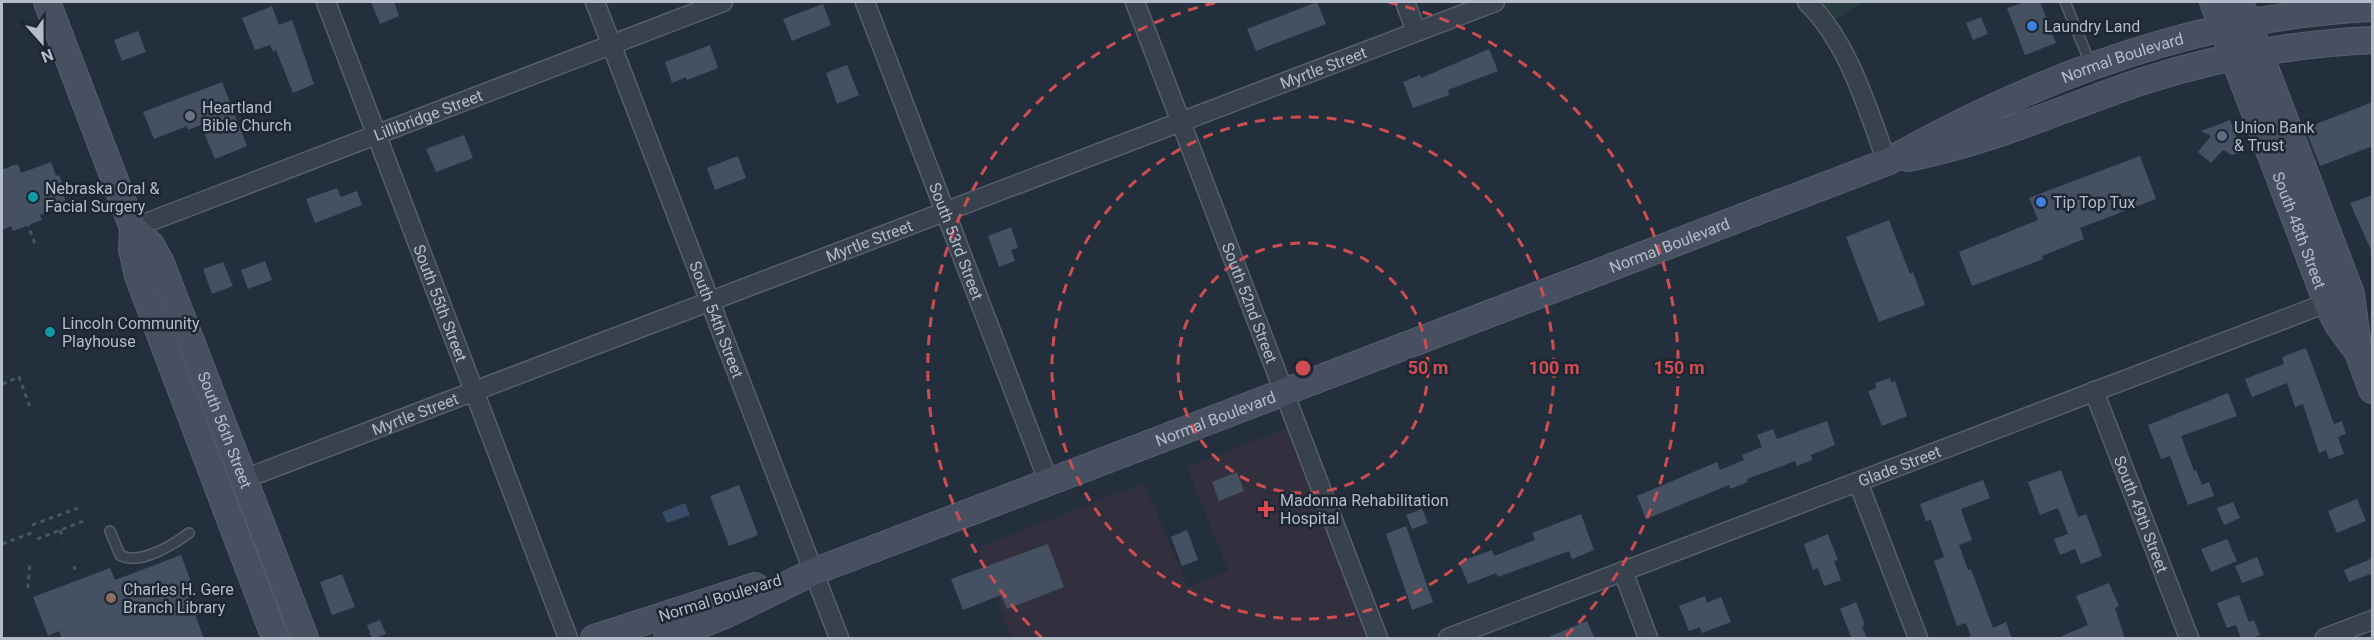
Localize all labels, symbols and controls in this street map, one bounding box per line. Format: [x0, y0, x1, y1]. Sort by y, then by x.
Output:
north arrow [12, 12, 72, 72]
place label: Laundry Land [2044, 17, 2140, 36]
marker: Laundry Land [2025, 19, 2039, 33]
street label: Normal Boulevard [2059, 29, 2185, 87]
street label: Myrtle Street [1277, 42, 1369, 93]
text: N [39, 45, 56, 66]
street label: Lillibridge Street [371, 85, 485, 144]
place label: Heartland Bible Church [202, 98, 292, 135]
marker: Heartland Bible Church [183, 109, 197, 123]
place label: Union Bank & Trust [2234, 118, 2316, 155]
marker: Union Bank & Trust [2215, 129, 2229, 143]
street label: South 48th Street [2269, 169, 2330, 291]
place label: Nebraska Oral & Facial Surgery [45, 179, 159, 216]
street label: South 53rd Street [925, 180, 987, 302]
marker: Nebraska Oral & Facial Surgery [26, 190, 40, 204]
place label: Tip Top Tux [2053, 193, 2135, 212]
marker: Tip Top Tux [2034, 195, 2048, 209]
street label: Normal Boulevard [1606, 213, 1732, 277]
street label: Myrtle Street [823, 216, 915, 266]
street label: South 52nd Street [1218, 240, 1282, 366]
street label: South 55th Street [410, 242, 471, 364]
street label: South 54th Street [686, 258, 748, 381]
place label: Lincoln Community Playhouse [62, 314, 200, 351]
marker: Lincoln Community Playhouse [43, 325, 57, 339]
text: 50 m [1408, 357, 1448, 378]
text: 100 m [1528, 357, 1580, 378]
text: 150 m [1653, 357, 1705, 378]
centre of rings [1293, 358, 1313, 378]
street label: South 56th Street [194, 369, 256, 491]
street label: Normal Boulevard [1152, 387, 1278, 450]
street label: Myrtle Street [369, 389, 461, 439]
street label: Glade Street [1855, 441, 1943, 490]
street label: South 49th Street [2110, 453, 2172, 575]
place label: Madonna Rehabilitation Hospital [1280, 491, 1449, 528]
marker: Madonna Rehabilitation Hospital [1257, 500, 1275, 518]
street label: Normal Boulevard [656, 570, 784, 626]
place label: Charles H. Gere Branch Library [123, 580, 234, 617]
marker: Charles H. Gere Branch Library [104, 591, 118, 605]

